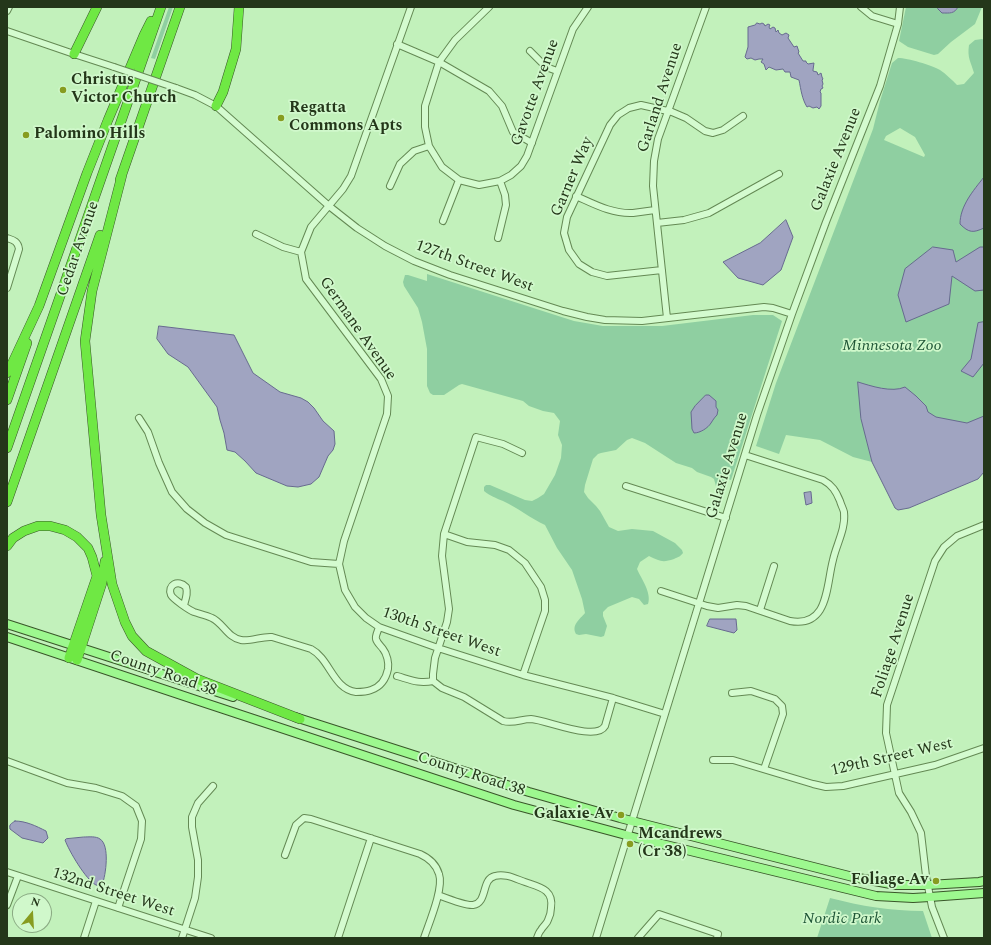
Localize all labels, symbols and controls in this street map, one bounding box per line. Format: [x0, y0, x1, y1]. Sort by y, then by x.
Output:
street label: Gavotte Avenue [508, 37, 564, 149]
street label: Garland Avenue [634, 41, 688, 155]
place label: Christus Victor Church [71, 71, 177, 109]
marker: Christus Victor Church [58, 85, 68, 95]
place label: Regatta Commons Apts [289, 99, 403, 137]
street label: Galaxie Avenue [807, 105, 867, 215]
marker: Regatta Commons Apts [276, 113, 286, 123]
place label: Palomino Hills [34, 125, 145, 145]
marker: Palomino Hills [21, 130, 31, 140]
street label: Garner Way [548, 134, 598, 220]
street label: Cedar Avenue [54, 199, 104, 299]
street label: 127th Street West [412, 237, 536, 297]
street label: Germane Avenue [314, 274, 400, 384]
park label: Minnesota Zoo [842, 337, 942, 357]
street label: Galaxie Avenue [703, 411, 753, 521]
street label: Foliage Avenue [868, 591, 920, 701]
street label: 130th Street West [379, 604, 503, 662]
street label: County Road 38 [107, 647, 219, 701]
street label: 129th Street West [829, 735, 955, 781]
street label: County Road 38 [415, 749, 527, 801]
place label: Galaxie Av [534, 805, 613, 825]
marker: Galaxie Av [616, 810, 626, 820]
place label: Mcandrews (Cr 38) [638, 825, 723, 863]
marker: Mcandrews (Cr 38) [625, 839, 635, 849]
street label: 132nd Street West [49, 864, 177, 922]
place label: Foliage Av [851, 871, 928, 891]
marker: Foliage Av [931, 876, 941, 886]
north arrow [12, 893, 52, 933]
text: N [29, 893, 42, 912]
park label: Nordic Park [803, 910, 881, 930]

